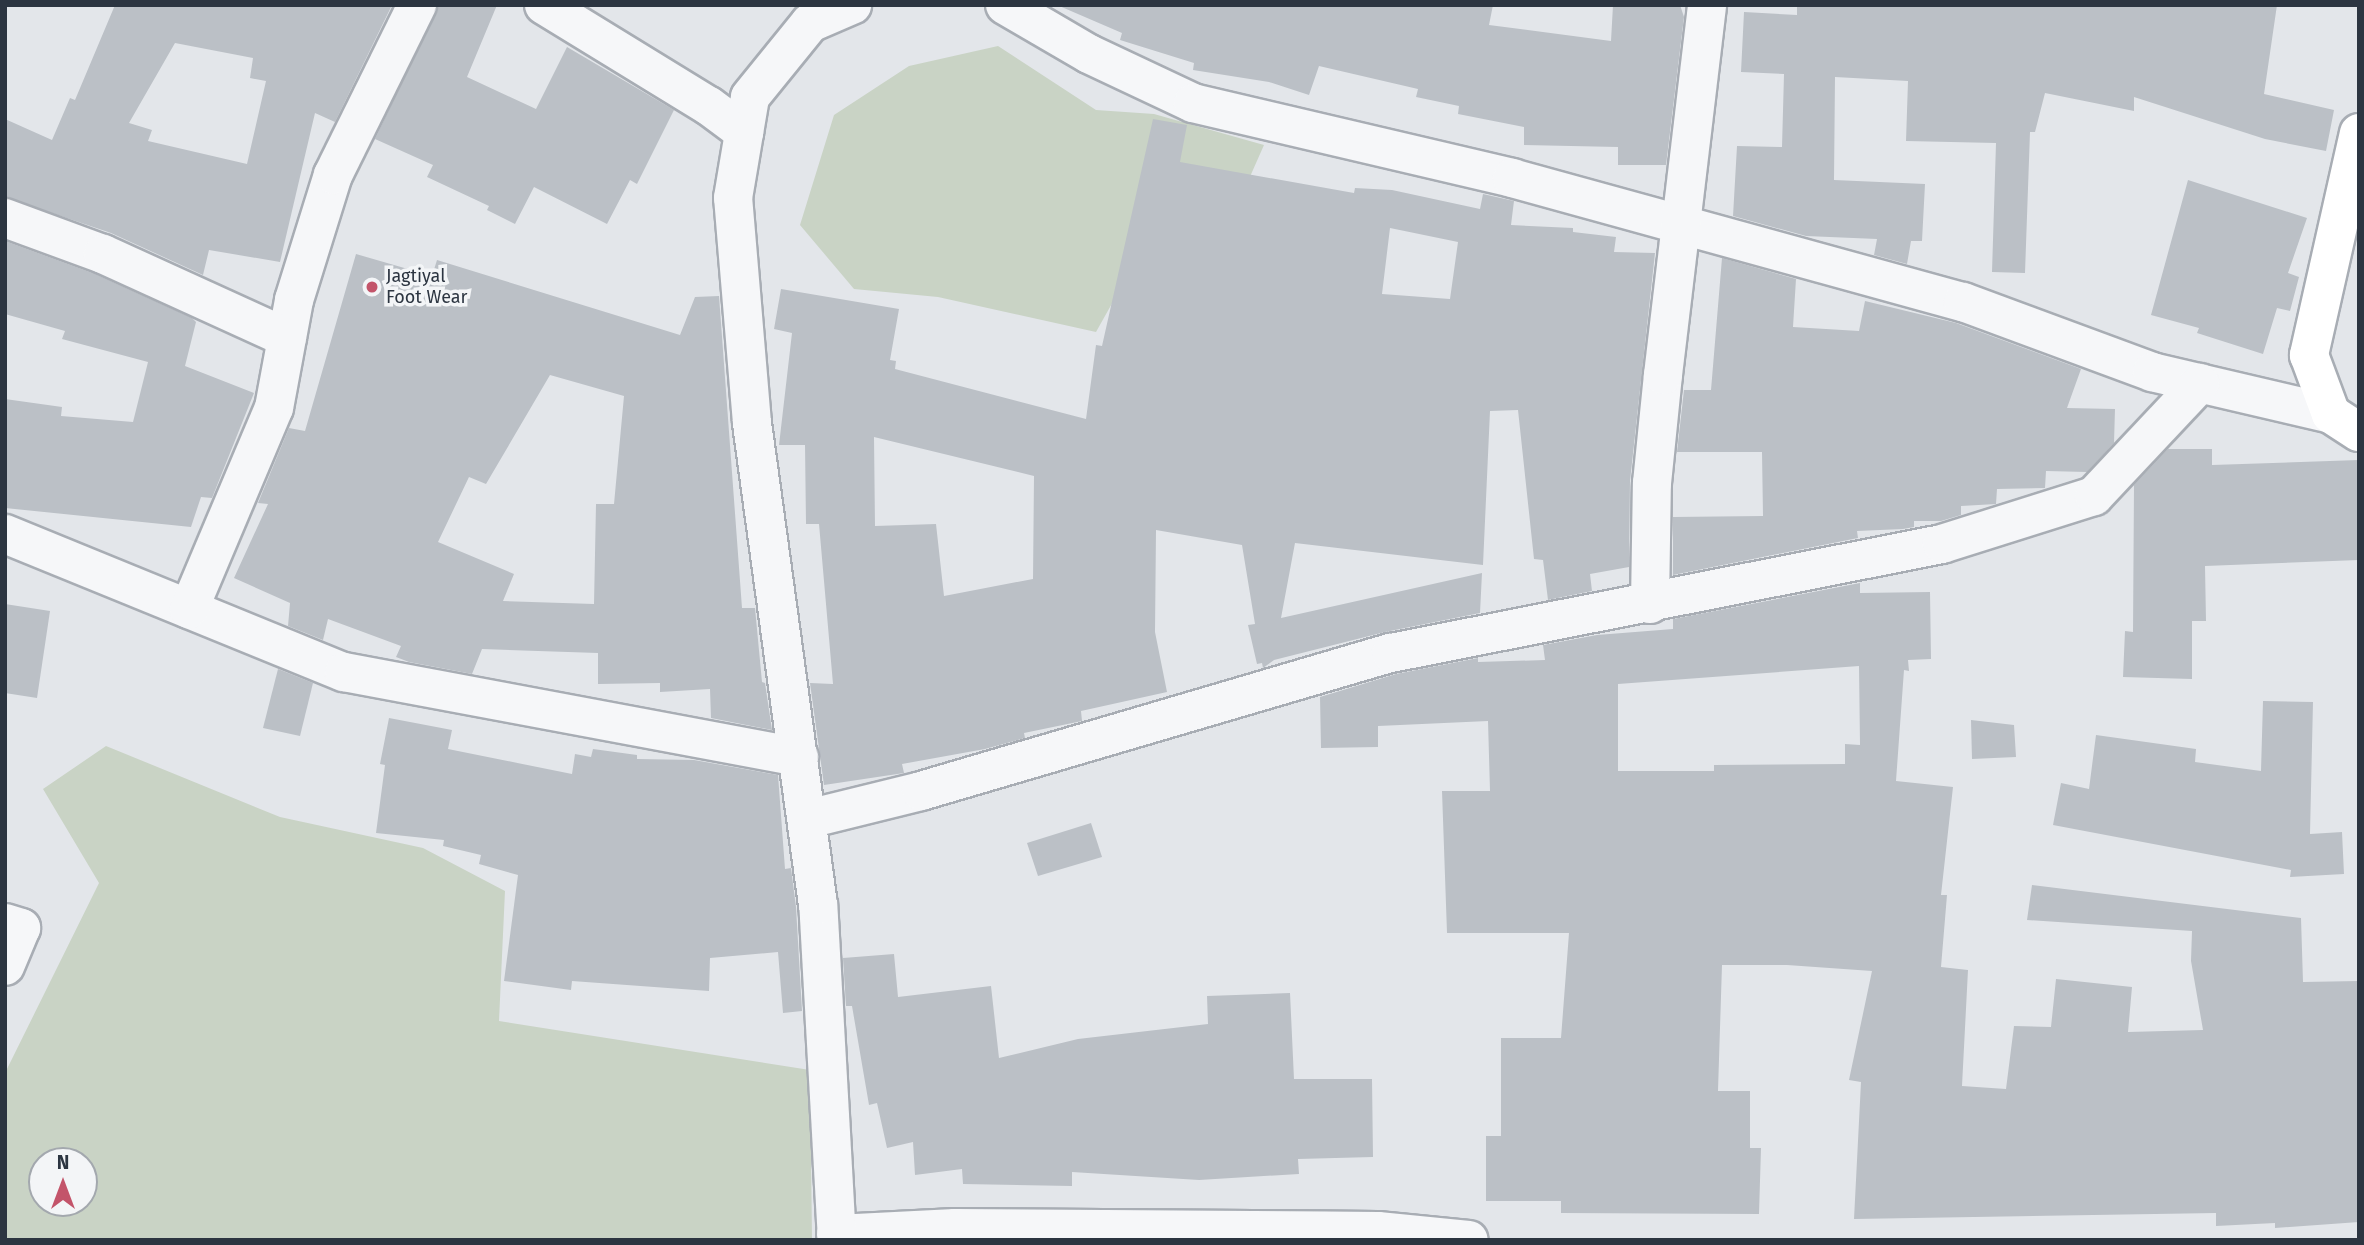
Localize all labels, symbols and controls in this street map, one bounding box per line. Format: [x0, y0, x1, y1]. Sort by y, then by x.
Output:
place label: Jagtiyal Foot Wear [386, 266, 468, 308]
marker: Jagtiyal Foot Wear [364, 279, 380, 295]
north arrow [28, 1147, 98, 1217]
text: N [57, 1151, 69, 1174]

